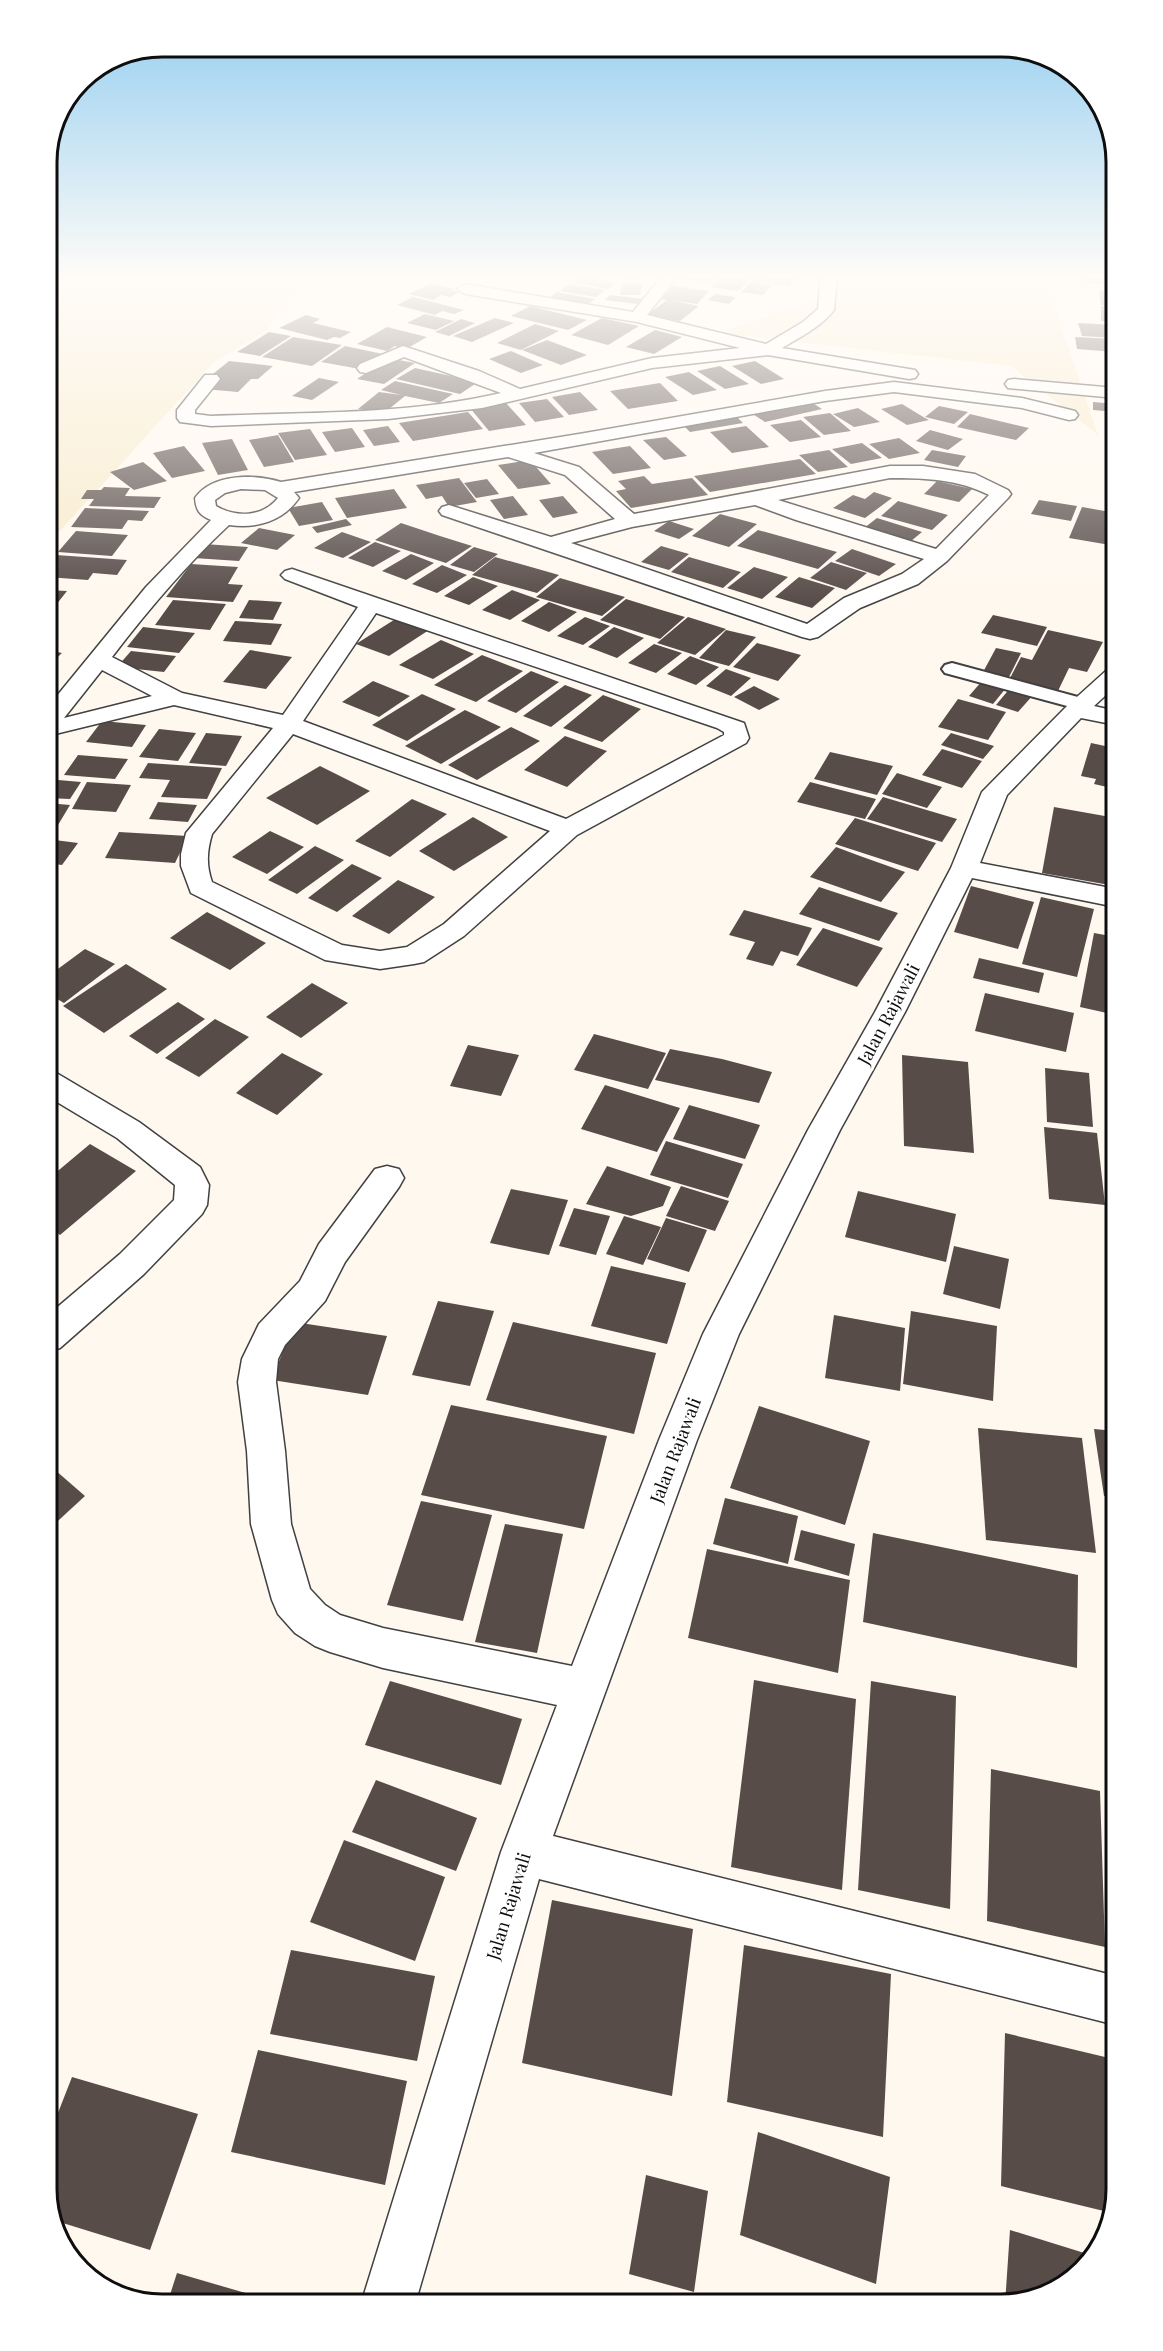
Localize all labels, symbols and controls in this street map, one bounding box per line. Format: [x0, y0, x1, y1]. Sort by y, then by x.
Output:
street label: Jalan Rajawali [851, 959, 925, 1070]
street label: Jalan Rajawali [644, 1394, 706, 1507]
street label: Jalan Rajawali [480, 1849, 536, 1964]

